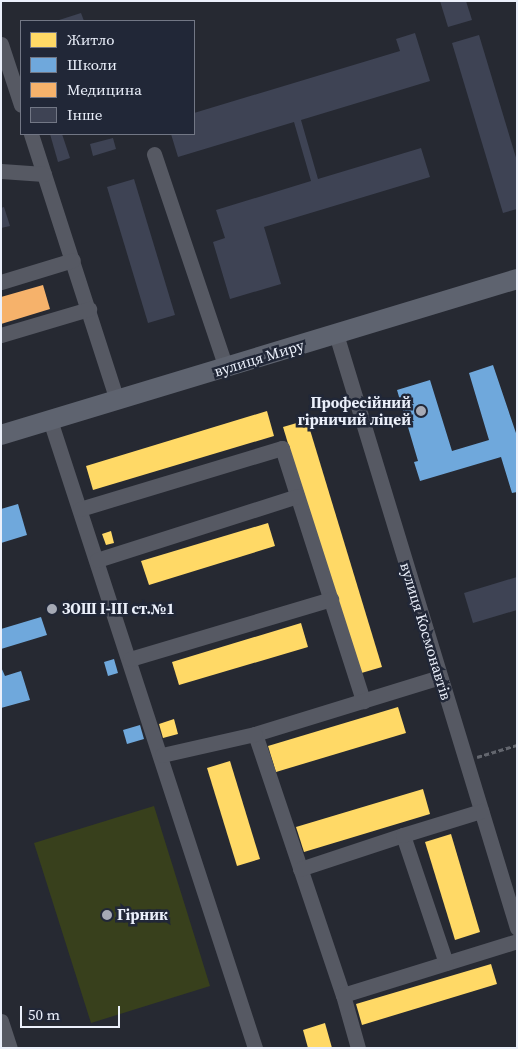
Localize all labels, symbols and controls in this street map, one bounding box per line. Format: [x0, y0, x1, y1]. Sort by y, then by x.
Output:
legend [20, 20, 195, 135]
text: Житло [67, 29, 115, 50]
text: Школи [67, 54, 117, 75]
text: Медицина [67, 79, 142, 100]
text: Інше [67, 104, 102, 125]
street label: вулиця Миру [212, 336, 306, 380]
place label: Професійний гірничий ліцей [298, 393, 411, 428]
marker: Професійний гірничий ліцей [415, 405, 427, 417]
street label: вулиця Космонавтів [397, 560, 455, 702]
place label: ЗОШ I-III ст.№1 [62, 600, 175, 618]
marker: ЗОШ I-III ст.№1 [46, 603, 58, 615]
place label: Гірник [117, 906, 168, 924]
marker: Гірник [101, 909, 113, 921]
scale bar [22, 996, 122, 1028]
text: 50 m [28, 1004, 60, 1025]

